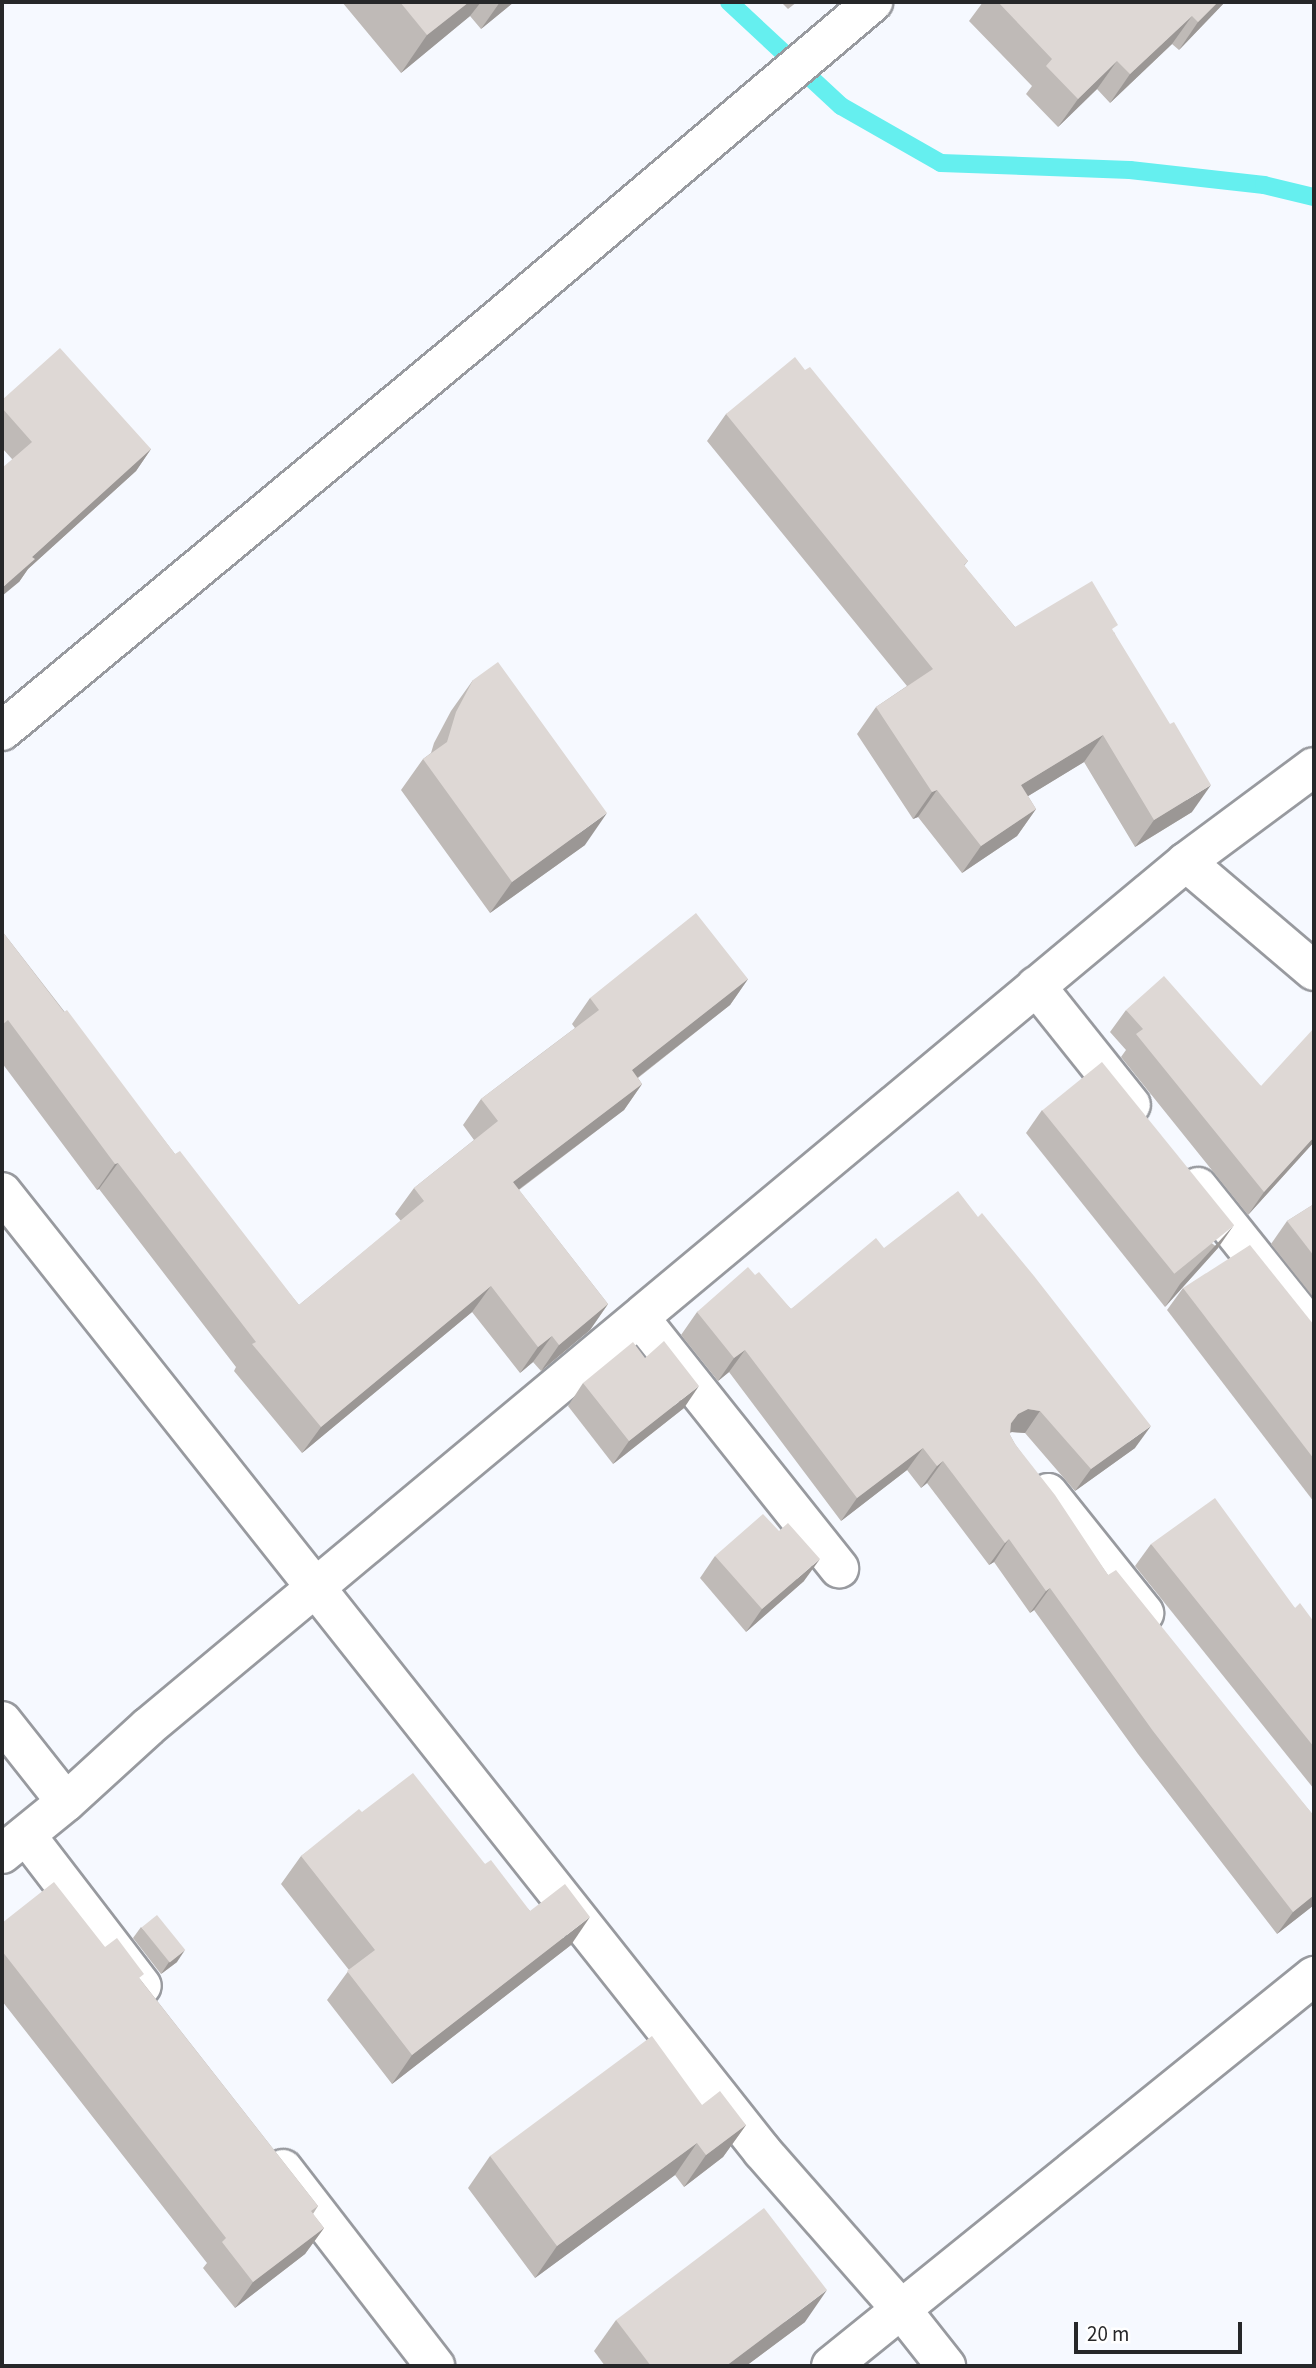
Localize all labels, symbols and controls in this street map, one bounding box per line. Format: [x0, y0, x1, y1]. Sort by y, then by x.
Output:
scale bar [1078, 2308, 1246, 2352]
text: 20 m [1087, 2319, 1129, 2349]

